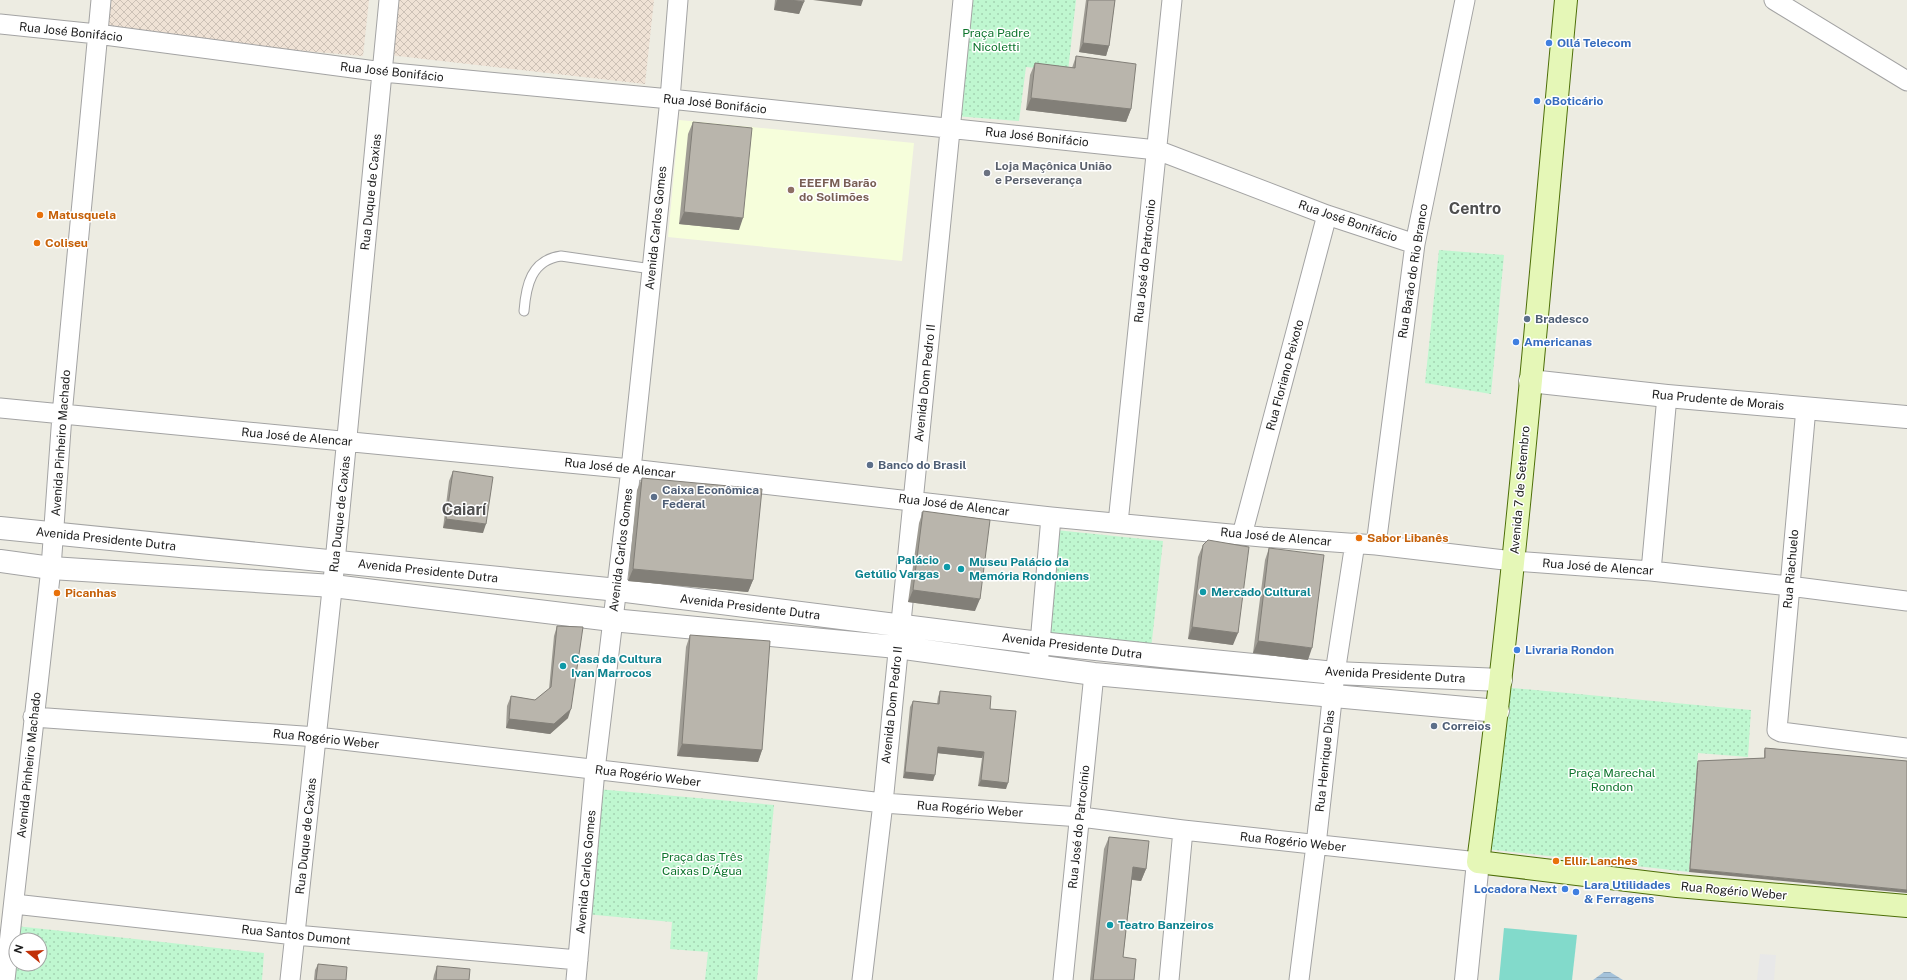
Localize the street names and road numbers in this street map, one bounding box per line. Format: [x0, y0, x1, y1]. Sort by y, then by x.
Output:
street label: Rua José Bonifácio [19, 20, 124, 44]
street label: Rua José Bonifácio [340, 60, 445, 84]
street label: Rua José Bonifácio [663, 92, 768, 116]
street label: Rua José Bonifácio [985, 125, 1090, 149]
street label: Rua Duque de Caxias [358, 133, 384, 251]
street label: Avenida Carlos Gomes [643, 165, 669, 291]
street label: Rua José Bonifácio [1297, 197, 1400, 245]
street label: Rua José do Patrocínio [1132, 198, 1158, 324]
street label: Rua Barão do Rio Branco [1395, 202, 1431, 340]
street label: Rua Floriano Peixoto [1263, 318, 1307, 432]
street label: Avenida Dom Pedro II [912, 324, 938, 442]
street label: Avenida Pinheiro Machado [49, 369, 73, 517]
street label: Rua Prudente de Morais [1651, 387, 1785, 413]
street label: Rua José de Alencar [241, 425, 354, 449]
street label: Avenida 7 de Setembro [1507, 425, 1533, 555]
street label: Rua Duque de Caxias [327, 455, 353, 573]
street label: Rua José de Alencar [564, 455, 677, 481]
street label: Avenida Carlos Gomes [606, 487, 636, 613]
street label: Rua José de Alencar [898, 491, 1011, 519]
street label: Avenida Presidente Dutra [35, 525, 177, 553]
street label: Rua José de Alencar [1220, 525, 1333, 549]
street label: Rua Riachuelo [1781, 529, 1801, 609]
street label: Rua José de Alencar [1542, 556, 1654, 578]
street label: Avenida Presidente Dutra [357, 557, 499, 585]
street label: Avenida Presidente Dutra [679, 591, 821, 623]
street label: Avenida Presidente Dutra [1001, 630, 1143, 662]
street label: Avenida Dom Pedro II [879, 646, 905, 764]
street label: Avenida Presidente Dutra [1324, 664, 1466, 686]
street label: Avenida Pinheiro Machado [14, 691, 44, 839]
street label: Rua Henrique Dias [1313, 709, 1337, 813]
street label: Rua Rogério Weber [272, 726, 380, 752]
street label: Rua Rogério Weber [594, 763, 702, 789]
street label: Rua José do Patrocínio [1066, 764, 1092, 890]
street label: Rua Duque de Caxias [293, 777, 319, 895]
street label: Rua Rogério Weber [916, 798, 1024, 820]
street label: Avenida Carlos Gomes [574, 809, 598, 935]
street label: Rua Rogério Weber [1239, 829, 1347, 855]
street label: Rua Rogério Weber [1680, 879, 1788, 903]
street label: Rua Santos Dumont [241, 922, 352, 948]

